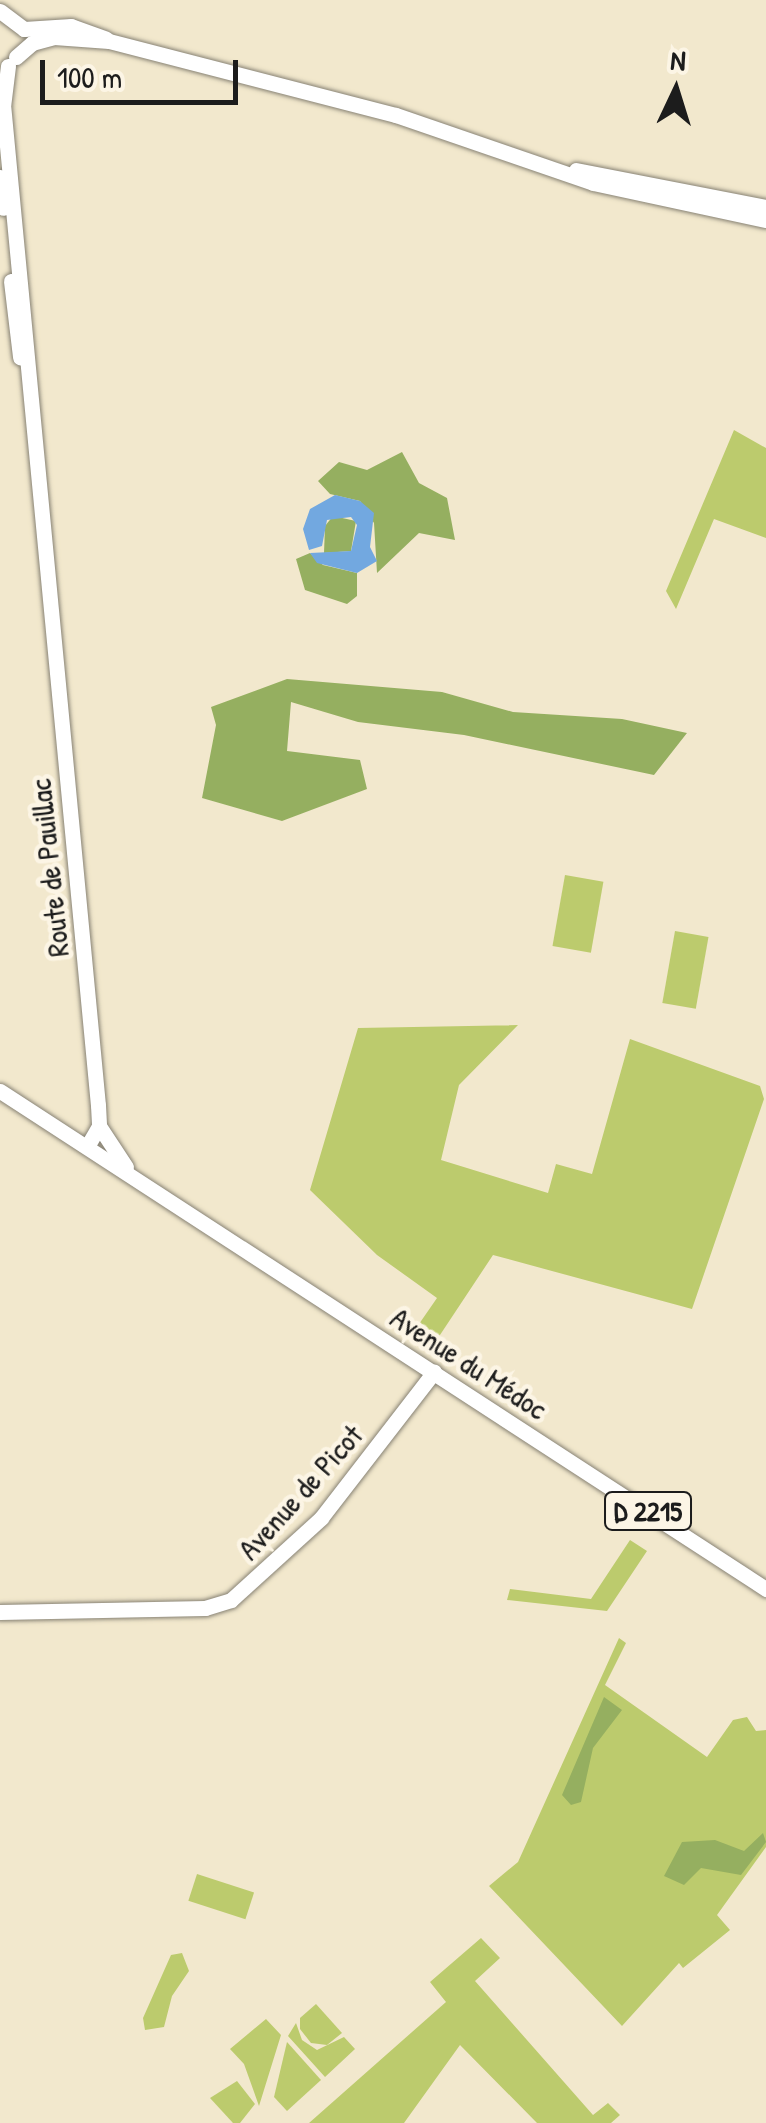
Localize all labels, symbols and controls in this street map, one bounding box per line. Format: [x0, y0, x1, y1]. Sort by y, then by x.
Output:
scale bar [45, 40, 242, 102]
north arrow [626, 40, 726, 140]
text: N [669, 41, 687, 80]
text: 100 m [57, 57, 122, 97]
street label: Route de Pauillac [22, 777, 76, 959]
street label: Avenue du Médoc [384, 1299, 554, 1427]
street label: Avenue de Picot [230, 1417, 370, 1567]
road number: D 2215 [603, 1488, 693, 1534]

